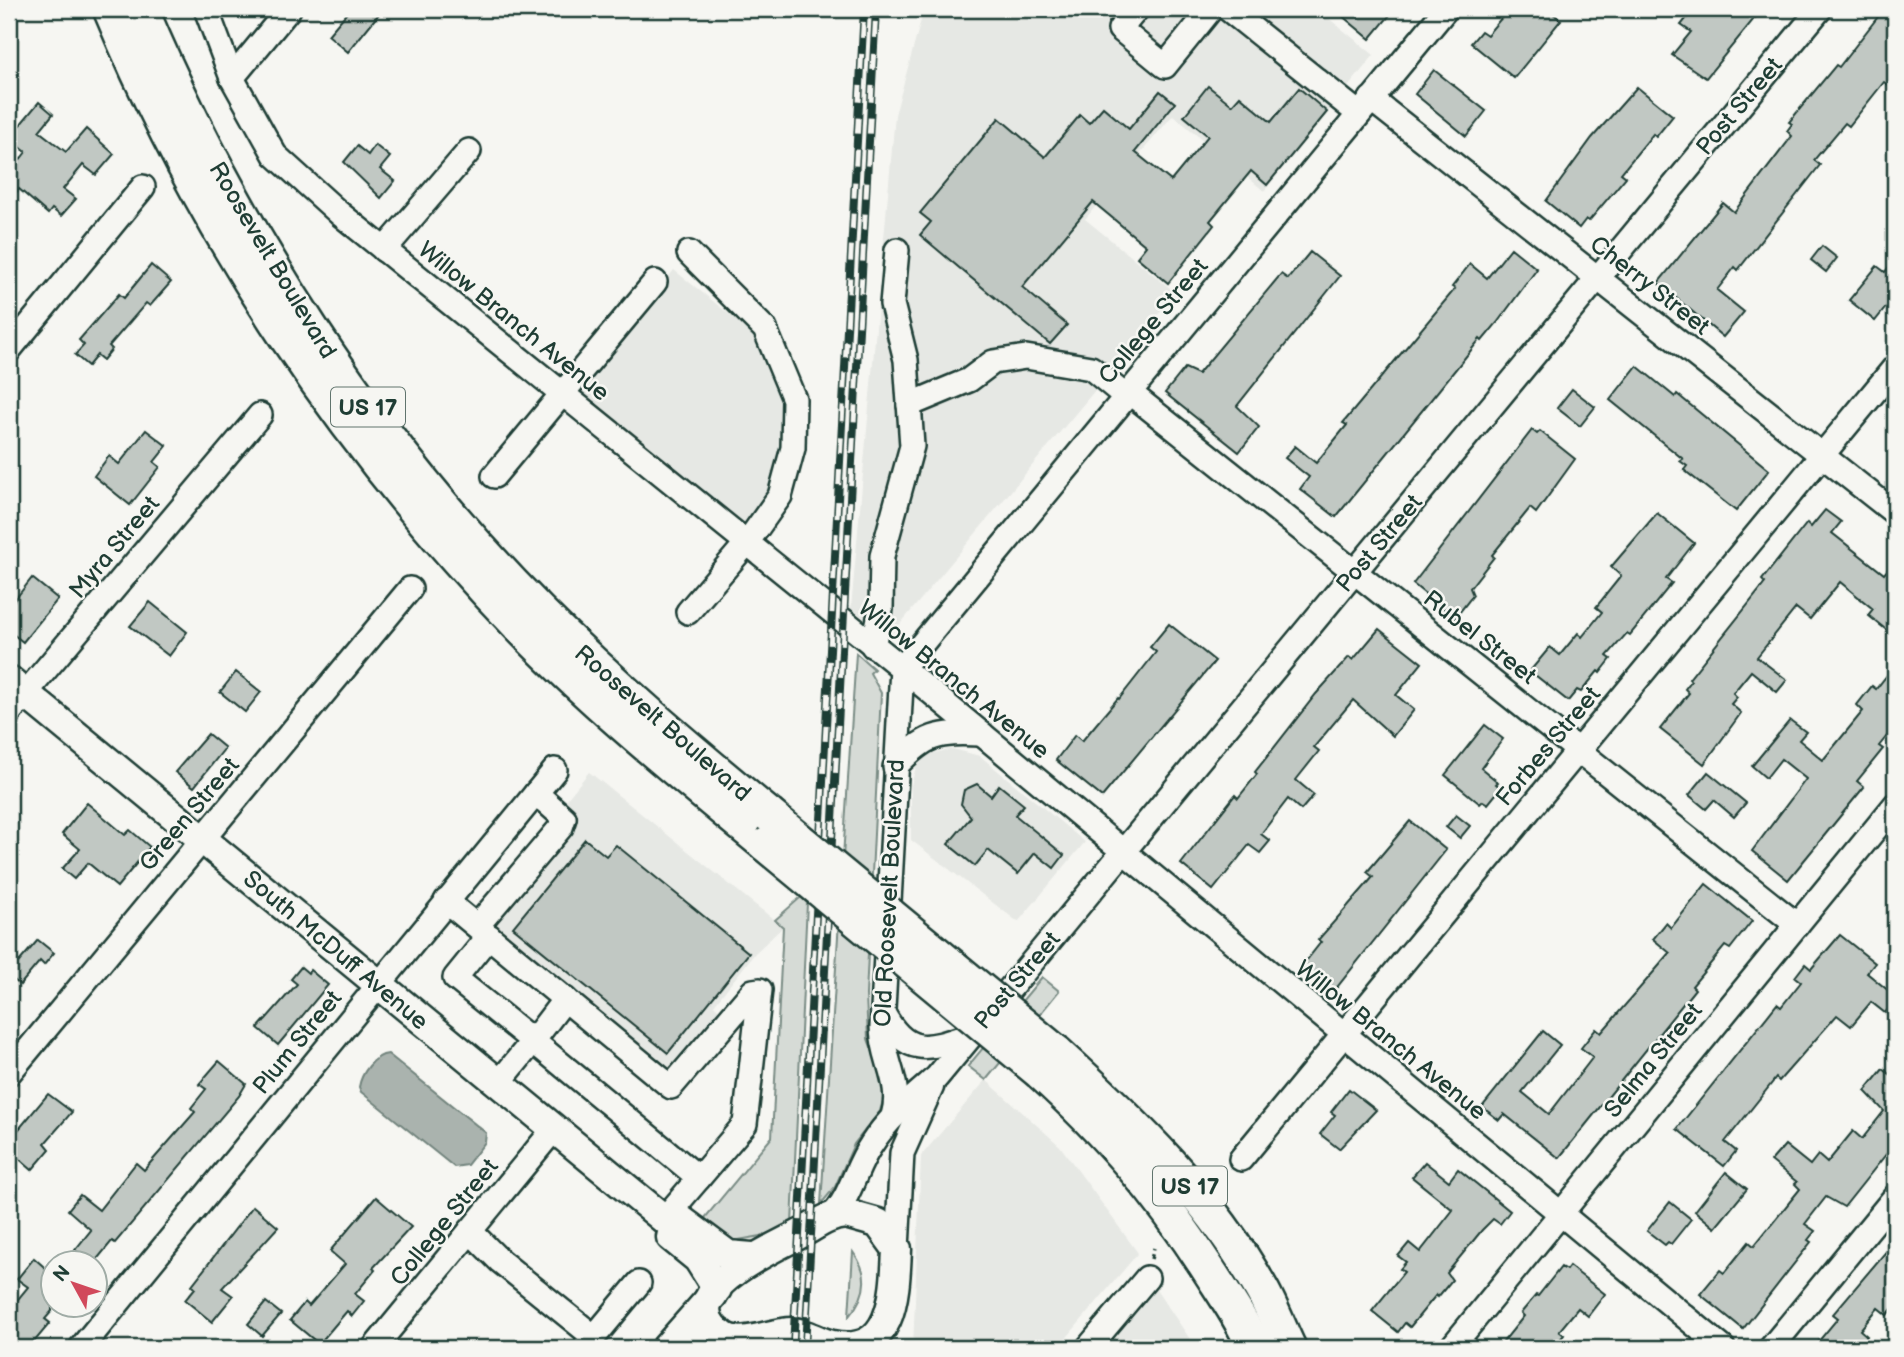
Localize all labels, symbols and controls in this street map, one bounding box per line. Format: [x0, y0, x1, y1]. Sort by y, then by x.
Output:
street label: Post Street [1690, 51, 1789, 161]
street label: Roosevelt Boulevard [202, 157, 343, 364]
street label: Cherry Street [1584, 230, 1716, 342]
street label: Willow Branch Avenue [412, 235, 615, 407]
street label: College Street [1092, 252, 1215, 390]
road number: US 17 [331, 388, 405, 426]
street label: Post Street [1330, 488, 1429, 598]
street label: Myra Street [63, 490, 166, 605]
street label: Rubel Street [1417, 584, 1542, 691]
street label: Willow Branch Avenue [852, 593, 1055, 765]
street label: Roosevelt Boulevard [569, 639, 757, 808]
street label: Forbes Street [1490, 680, 1607, 812]
street label: Green Street [133, 751, 246, 877]
street label: Old Roosevelt Boulevard [868, 758, 911, 1028]
street label: South McDuff Avenue [237, 864, 434, 1036]
street label: Post Street [968, 925, 1067, 1035]
street label: Willow Branch Avenue [1289, 954, 1492, 1126]
street label: Plum Street [247, 984, 349, 1100]
street label: Selma Street [1598, 997, 1709, 1124]
street label: College Street [384, 1152, 505, 1292]
road number: US 17 [1153, 1166, 1227, 1205]
north arrow [38, 1248, 108, 1318]
text: N [49, 1261, 76, 1287]

